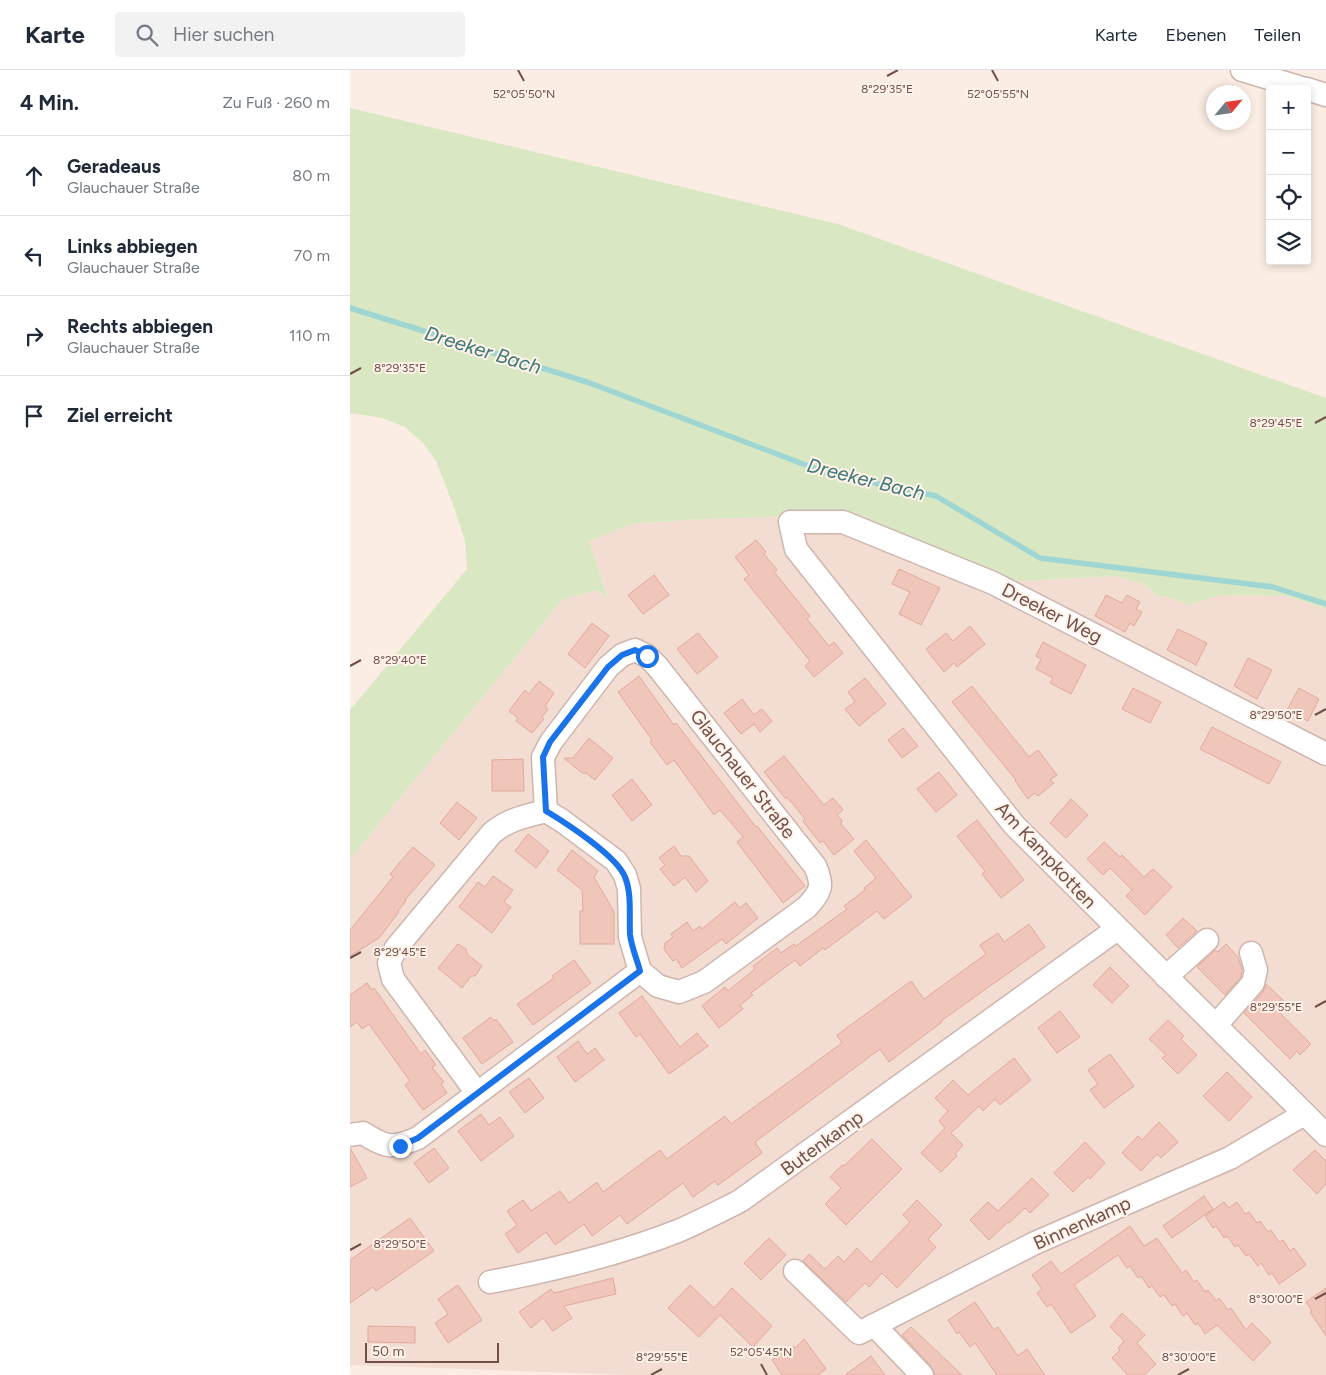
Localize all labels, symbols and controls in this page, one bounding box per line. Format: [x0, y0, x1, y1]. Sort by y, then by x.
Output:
search box [115, 12, 465, 57]
text: Karte [25, 20, 85, 49]
icon: search [133, 21, 161, 49]
text: Hier suchen [173, 23, 274, 46]
text: Karte [1095, 24, 1137, 46]
text: Ebenen [1165, 24, 1226, 46]
text: Teilen [1254, 24, 1301, 46]
text: 8°29'35"E [861, 82, 913, 96]
north arrow [1206, 85, 1251, 130]
map controls [1266, 85, 1311, 265]
button: + [1266, 85, 1311, 130]
text: 52°05'50"N [493, 87, 555, 101]
text: 52°05'55"N [967, 87, 1029, 101]
text: 4 Min. [20, 90, 79, 115]
text: Zu Fuß · 260 m [223, 93, 330, 112]
button: − [1266, 130, 1311, 175]
text: Geradeaus [67, 155, 161, 178]
icon: ahead [20, 162, 48, 190]
text: 80 m [292, 166, 330, 185]
button: locate [1266, 175, 1311, 220]
text: Glauchauer Straße [67, 178, 200, 197]
button: layers [1266, 220, 1311, 265]
text: Links abbiegen [67, 235, 198, 258]
icon: left [20, 242, 48, 270]
text: 70 m [294, 246, 330, 265]
text: Glauchauer Straße [67, 258, 200, 277]
text: Rechts abbiegen [67, 315, 213, 338]
water label: Dreeker Bach [422, 321, 544, 379]
icon: right [20, 322, 48, 350]
text: 110 m [289, 326, 330, 345]
text: Glauchauer Straße [67, 338, 200, 357]
text: 8°29'35"E [374, 361, 426, 375]
icon: arrive [20, 402, 48, 430]
text: Ziel erreicht [67, 404, 173, 427]
text: 8°29'45"E [1250, 416, 1303, 430]
water label: Dreeker Bach [805, 453, 927, 505]
street label: Dreeker Weg [998, 578, 1106, 648]
route start [636, 645, 659, 668]
text: 8°29'40"E [373, 653, 427, 667]
street label: Glauchauer Straße [685, 705, 801, 843]
text: 8°29'50"E [1249, 708, 1303, 722]
street label: Am Kampkotten [991, 797, 1101, 913]
text: 8°29'45"E [374, 945, 427, 959]
text: 8°29'55"E [1250, 1000, 1302, 1014]
street label: Butenkamp [776, 1105, 868, 1181]
route end [389, 1135, 412, 1158]
street label: Binnenkamp [1030, 1191, 1134, 1255]
text: 8°29'50"E [373, 1237, 427, 1251]
text: 8°30'00"E [1249, 1292, 1303, 1306]
scale bar [365, 1340, 499, 1363]
text: 50 m [372, 1343, 404, 1360]
text: 52°05'45"N [730, 1345, 792, 1359]
text: 8°29'55"E [636, 1350, 688, 1364]
text: 8°30'00"E [1162, 1350, 1216, 1364]

